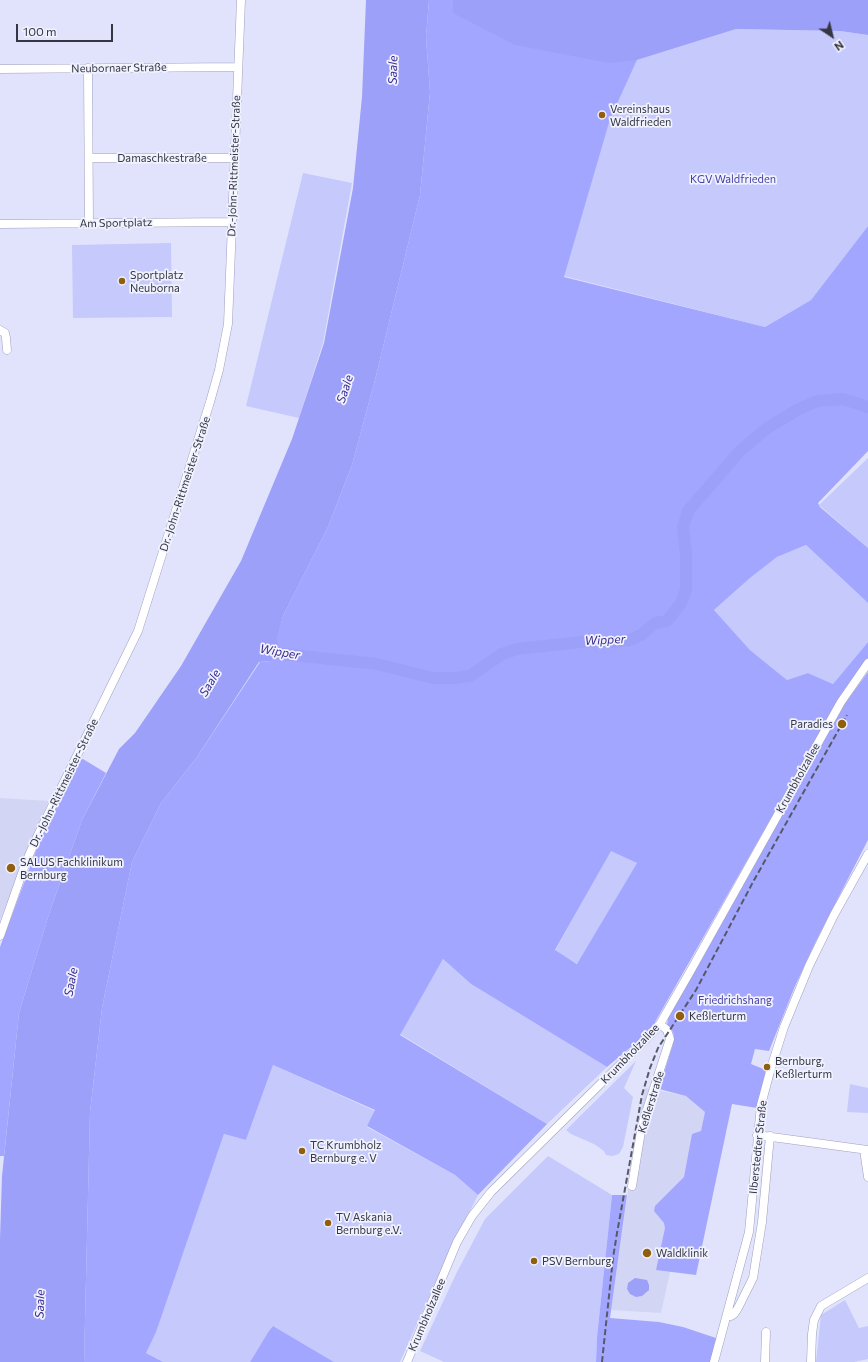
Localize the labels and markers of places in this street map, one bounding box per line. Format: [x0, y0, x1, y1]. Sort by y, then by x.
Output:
place label: Vereinshaus Waldfrieden [610, 102, 671, 128]
marker: Vereinshaus Waldfrieden [597, 110, 607, 120]
place label: Sportplatz Neuborna [130, 268, 183, 294]
marker: Sportplatz Neuborna [117, 276, 127, 286]
place label: Paradies [790, 717, 833, 731]
marker: Paradies [836, 718, 848, 730]
place label: SALUS Fachklinikum Bernburg [20, 855, 123, 881]
marker: SALUS Fachklinikum Bernburg [5, 862, 17, 874]
place label: Keßlerturm [689, 1009, 746, 1023]
marker: Keßlerturm [674, 1010, 686, 1022]
place label: Bernburg, Keßlerturm [775, 1054, 832, 1080]
marker: Bernburg, Keßlerturm [762, 1062, 772, 1072]
place label: TC Krumbholz Bernburg e. V [310, 1138, 382, 1164]
marker: TC Krumbholz Bernburg e. V [297, 1146, 307, 1156]
place label: TV Askania Bernburg e.V. [336, 1210, 402, 1236]
marker: TV Askania Bernburg e.V. [323, 1218, 333, 1228]
place label: Waldklinik [656, 1246, 708, 1260]
marker: Waldklinik [641, 1247, 653, 1259]
place label: PSV Bernburg [542, 1254, 611, 1268]
marker: PSV Bernburg [529, 1256, 539, 1266]

